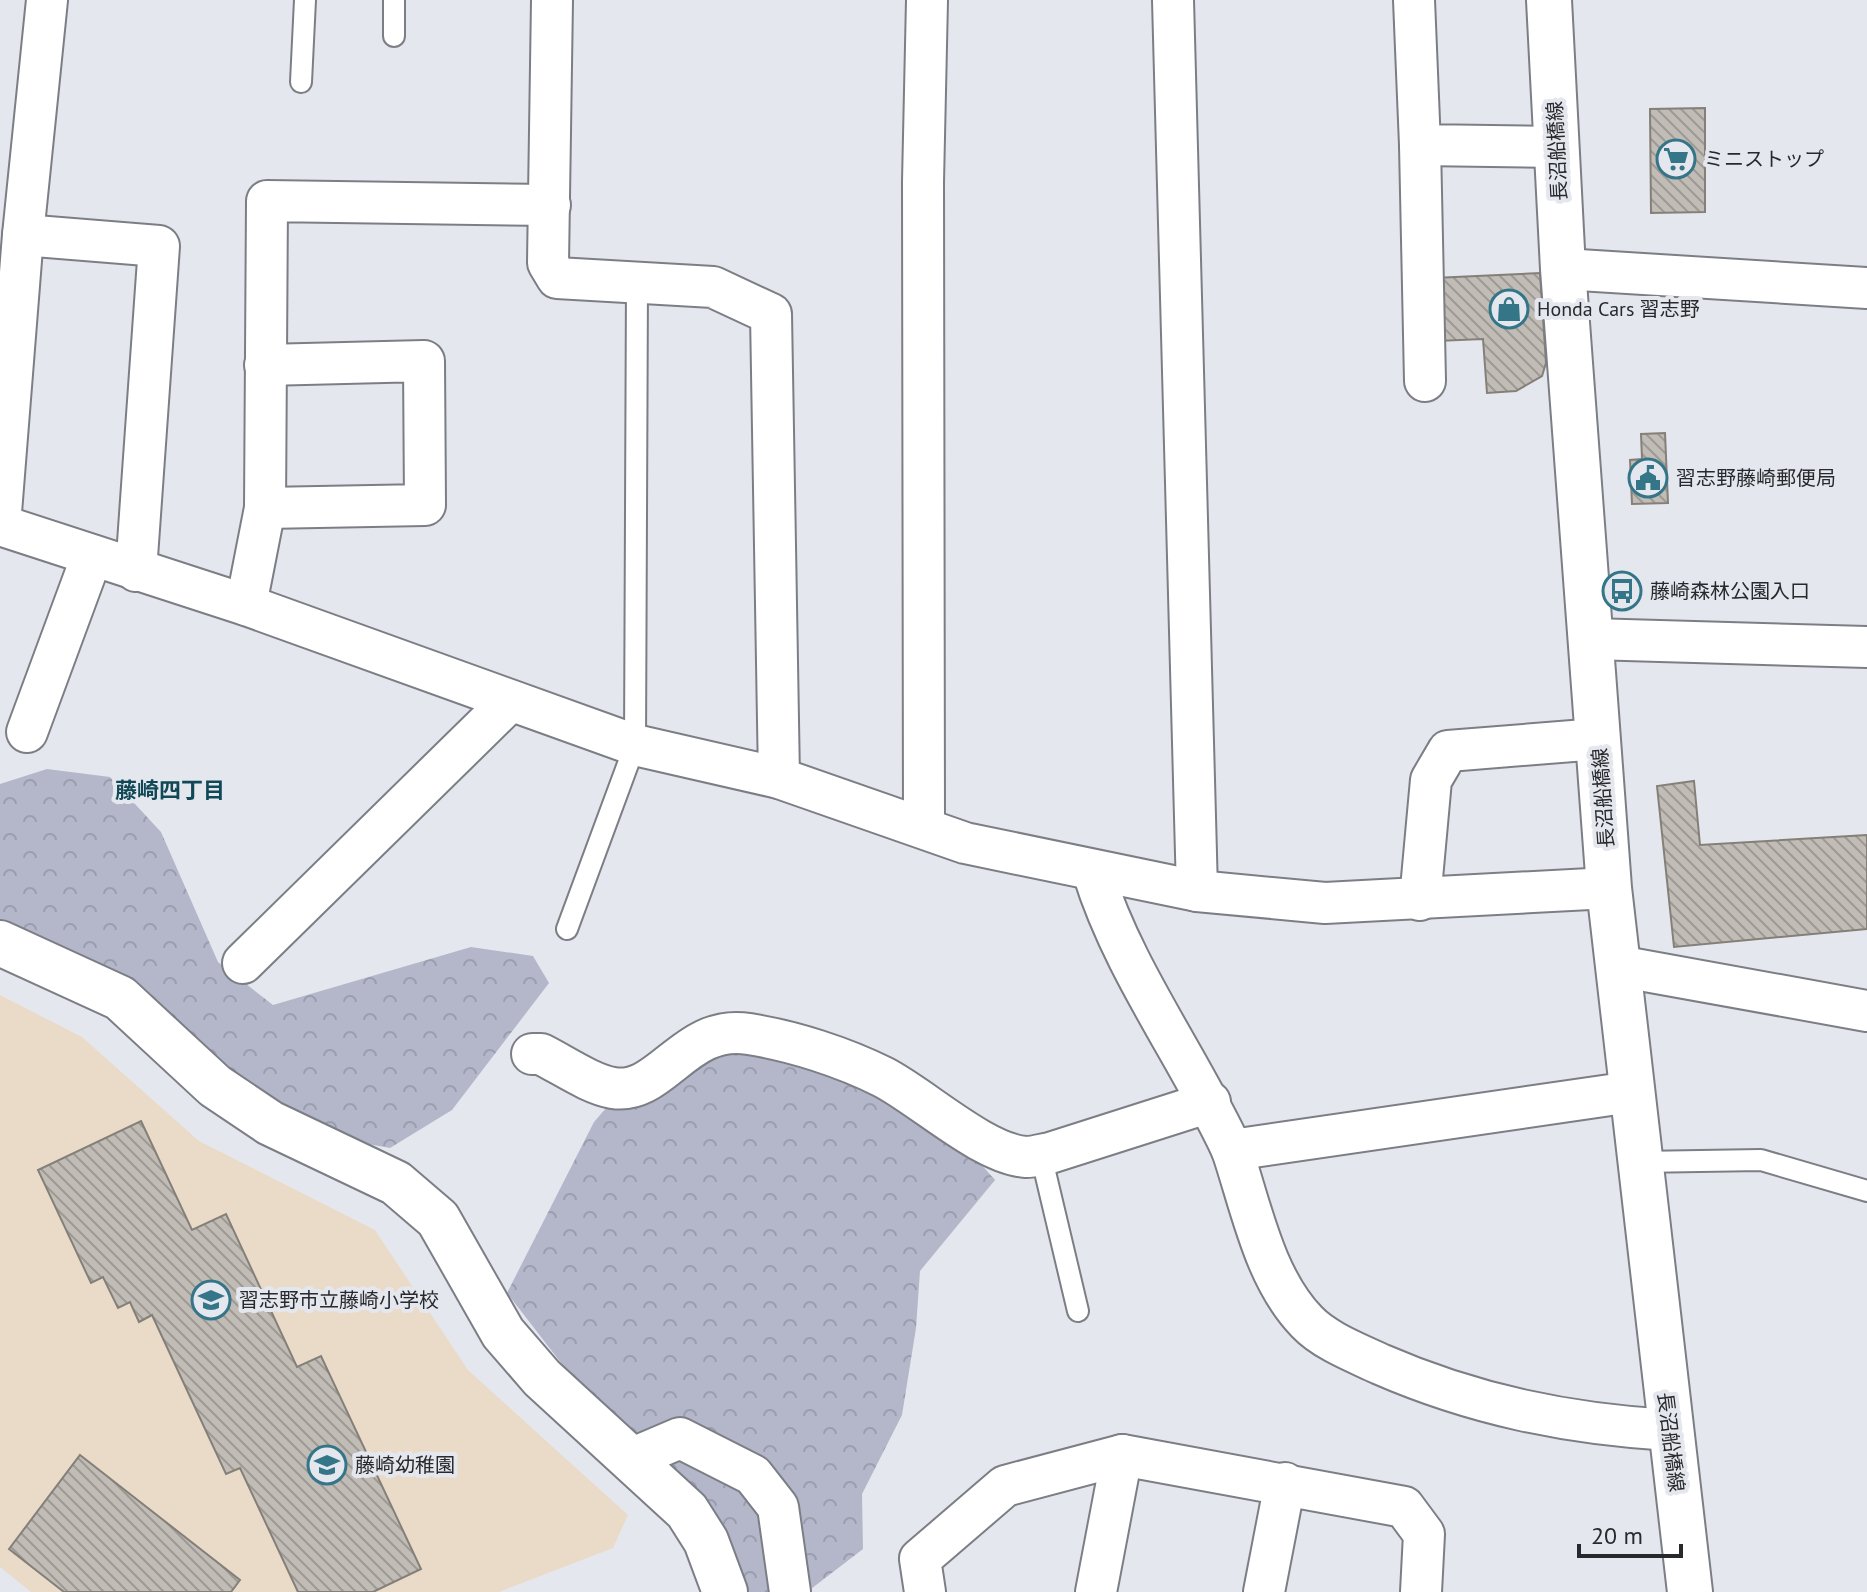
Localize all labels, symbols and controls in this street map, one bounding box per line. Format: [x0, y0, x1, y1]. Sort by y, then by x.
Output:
street label: 長沼船橋線 [1541, 100, 1573, 202]
supermarket icon: ミニストップ [1655, 138, 1697, 180]
place label: ミニストップ [1704, 146, 1824, 172]
shop icon: Honda Cars 習志野 [1488, 288, 1530, 330]
place label: Honda Cars 習志野 [1537, 296, 1700, 322]
public building icon: 習志野藤崎郵便局 [1627, 457, 1669, 499]
place label: 習志野藤崎郵便局 [1676, 465, 1836, 491]
bus stop icon: 藤崎森林公園入口 [1601, 570, 1643, 612]
place label: 藤崎森林公園入口 [1650, 578, 1810, 604]
street label: 長沼船橋線 [1587, 747, 1619, 849]
district label: 藤崎四丁目 [115, 776, 225, 804]
school or university icon: 習志野市立藤崎小学校 [190, 1279, 232, 1321]
place label: 習志野市立藤崎小学校 [239, 1287, 439, 1313]
street label: 長沼船橋線 [1652, 1391, 1690, 1493]
school or university icon: 藤崎幼稚園 [306, 1444, 348, 1486]
place label: 藤崎幼稚園 [355, 1452, 455, 1478]
scale bar [1579, 1508, 1681, 1558]
text: 20 m [1591, 1520, 1643, 1551]

